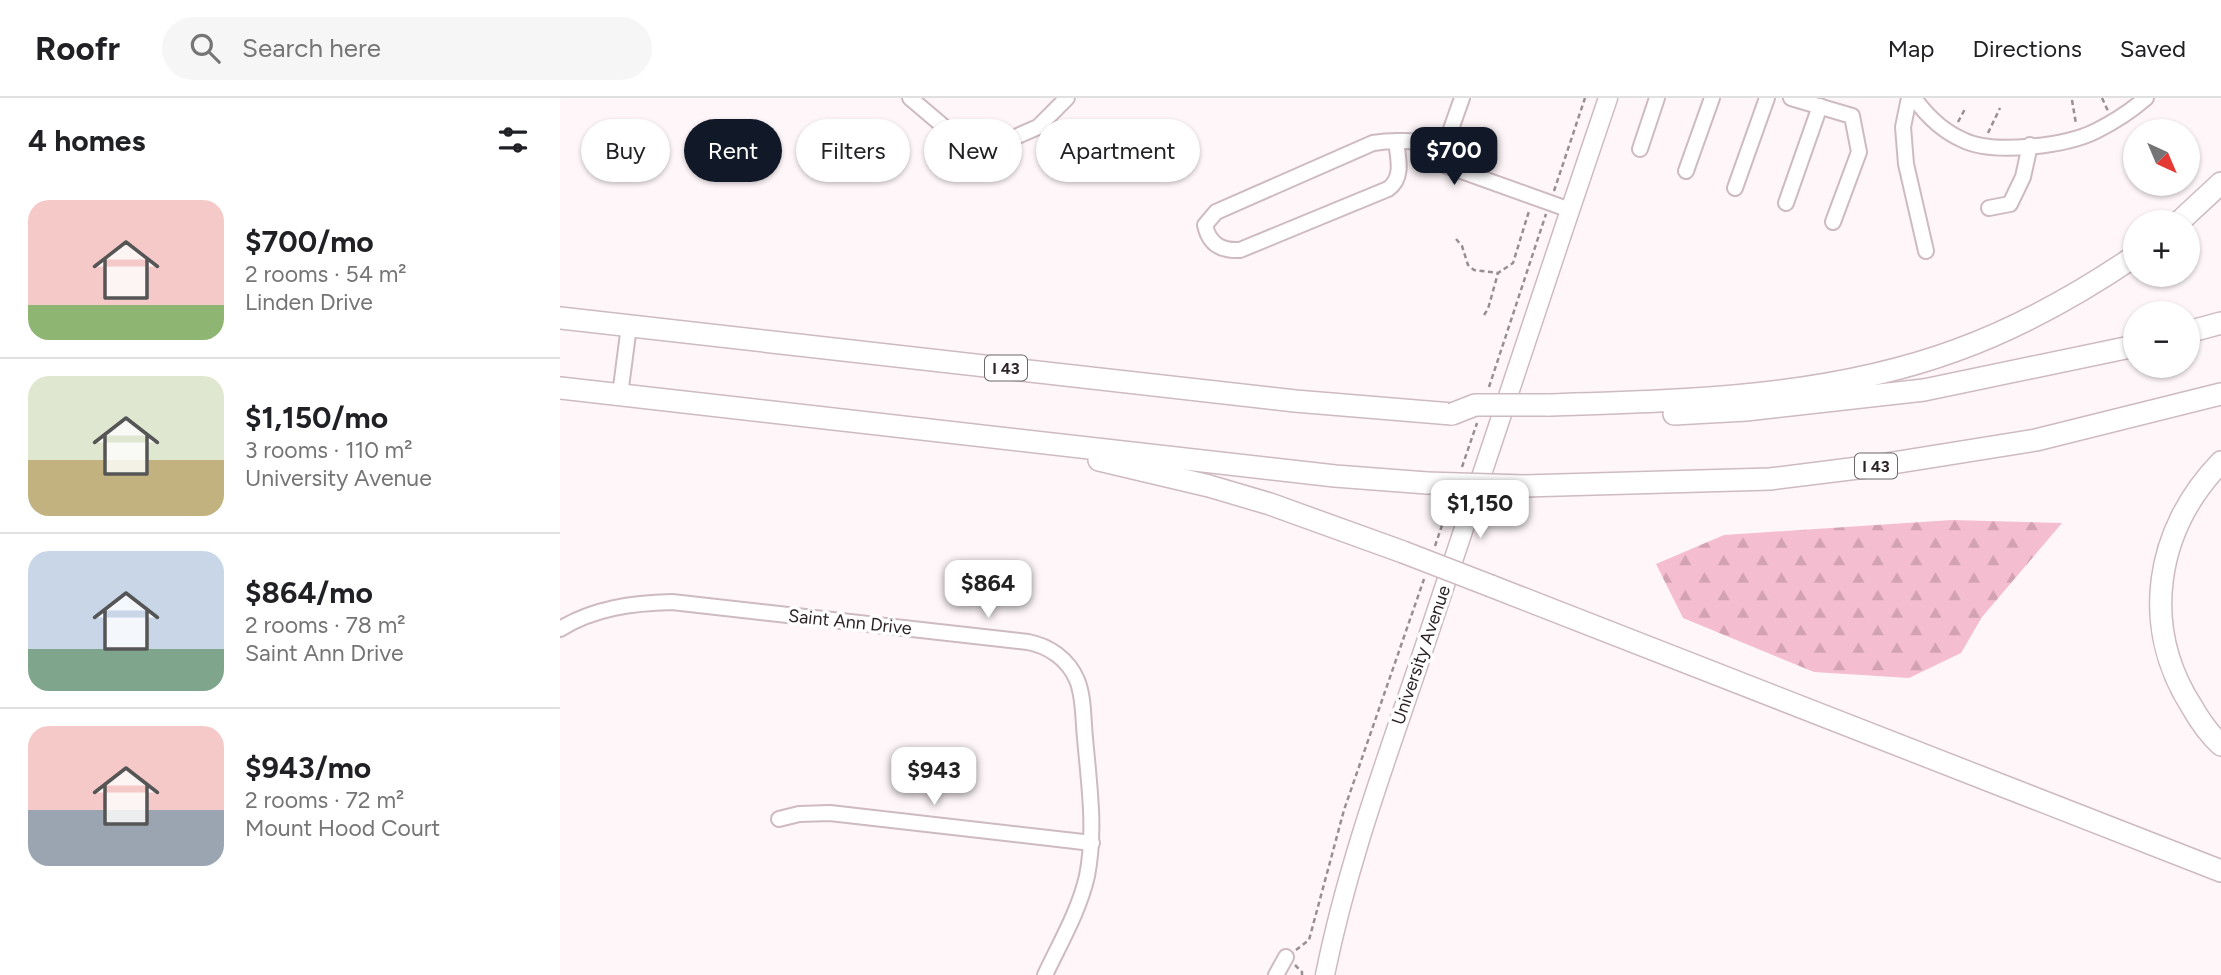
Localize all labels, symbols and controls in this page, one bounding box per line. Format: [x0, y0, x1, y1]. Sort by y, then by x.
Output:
search box [162, 17, 652, 80]
text: Roofr [35, 29, 120, 68]
icon: search [186, 29, 224, 67]
text: Search here [242, 32, 381, 64]
text: Map [1888, 34, 1934, 63]
text: Directions [1972, 34, 2082, 63]
text: Saved [2120, 34, 2186, 63]
chip: Buy [581, 119, 670, 182]
chip: Rent [684, 119, 782, 182]
chip: Filters [796, 119, 910, 182]
chip: New [924, 119, 1022, 182]
chip: Apartment [1036, 119, 1200, 182]
north arrow [2123, 119, 2200, 196]
map controls [2123, 119, 2200, 378]
icon: filters [494, 121, 532, 159]
text: 4 homes [28, 122, 145, 159]
pin: $700 [1413, 127, 1495, 187]
text: $700 [1426, 136, 1482, 164]
button: + [2123, 210, 2200, 287]
text: $700/mo [245, 223, 374, 260]
icon: home [84, 228, 168, 312]
text: 2 rooms · 54 m² [245, 260, 407, 288]
text: Linden Drive [245, 288, 373, 316]
button: − [2123, 301, 2200, 378]
road number: I 43 [985, 356, 1027, 380]
text: $1,150/mo [245, 399, 388, 436]
icon: home [84, 404, 168, 488]
text: 3 rooms · 110 m² [245, 436, 412, 464]
road number: I 43 [1855, 454, 1897, 478]
text: University Avenue [245, 464, 432, 492]
pin: $1,150 [1423, 480, 1537, 540]
text: $1,150 [1447, 489, 1513, 517]
pin: $864 [947, 560, 1029, 620]
text: $864 [961, 569, 1015, 597]
text: $864/mo [245, 574, 373, 611]
icon: home [84, 579, 168, 663]
street label: University Avenue [1387, 582, 1455, 728]
street label: Saint Ann Drive [787, 605, 913, 639]
text: 2 rooms · 78 m² [245, 611, 406, 639]
text: Saint Ann Drive [245, 639, 404, 667]
pin: $943 [893, 748, 975, 807]
text: $943/mo [245, 749, 371, 786]
icon: home [84, 754, 168, 838]
text: $943 [907, 756, 961, 784]
text: 2 rooms · 72 m² [245, 786, 404, 814]
text: Mount Hood Court [245, 814, 440, 842]

